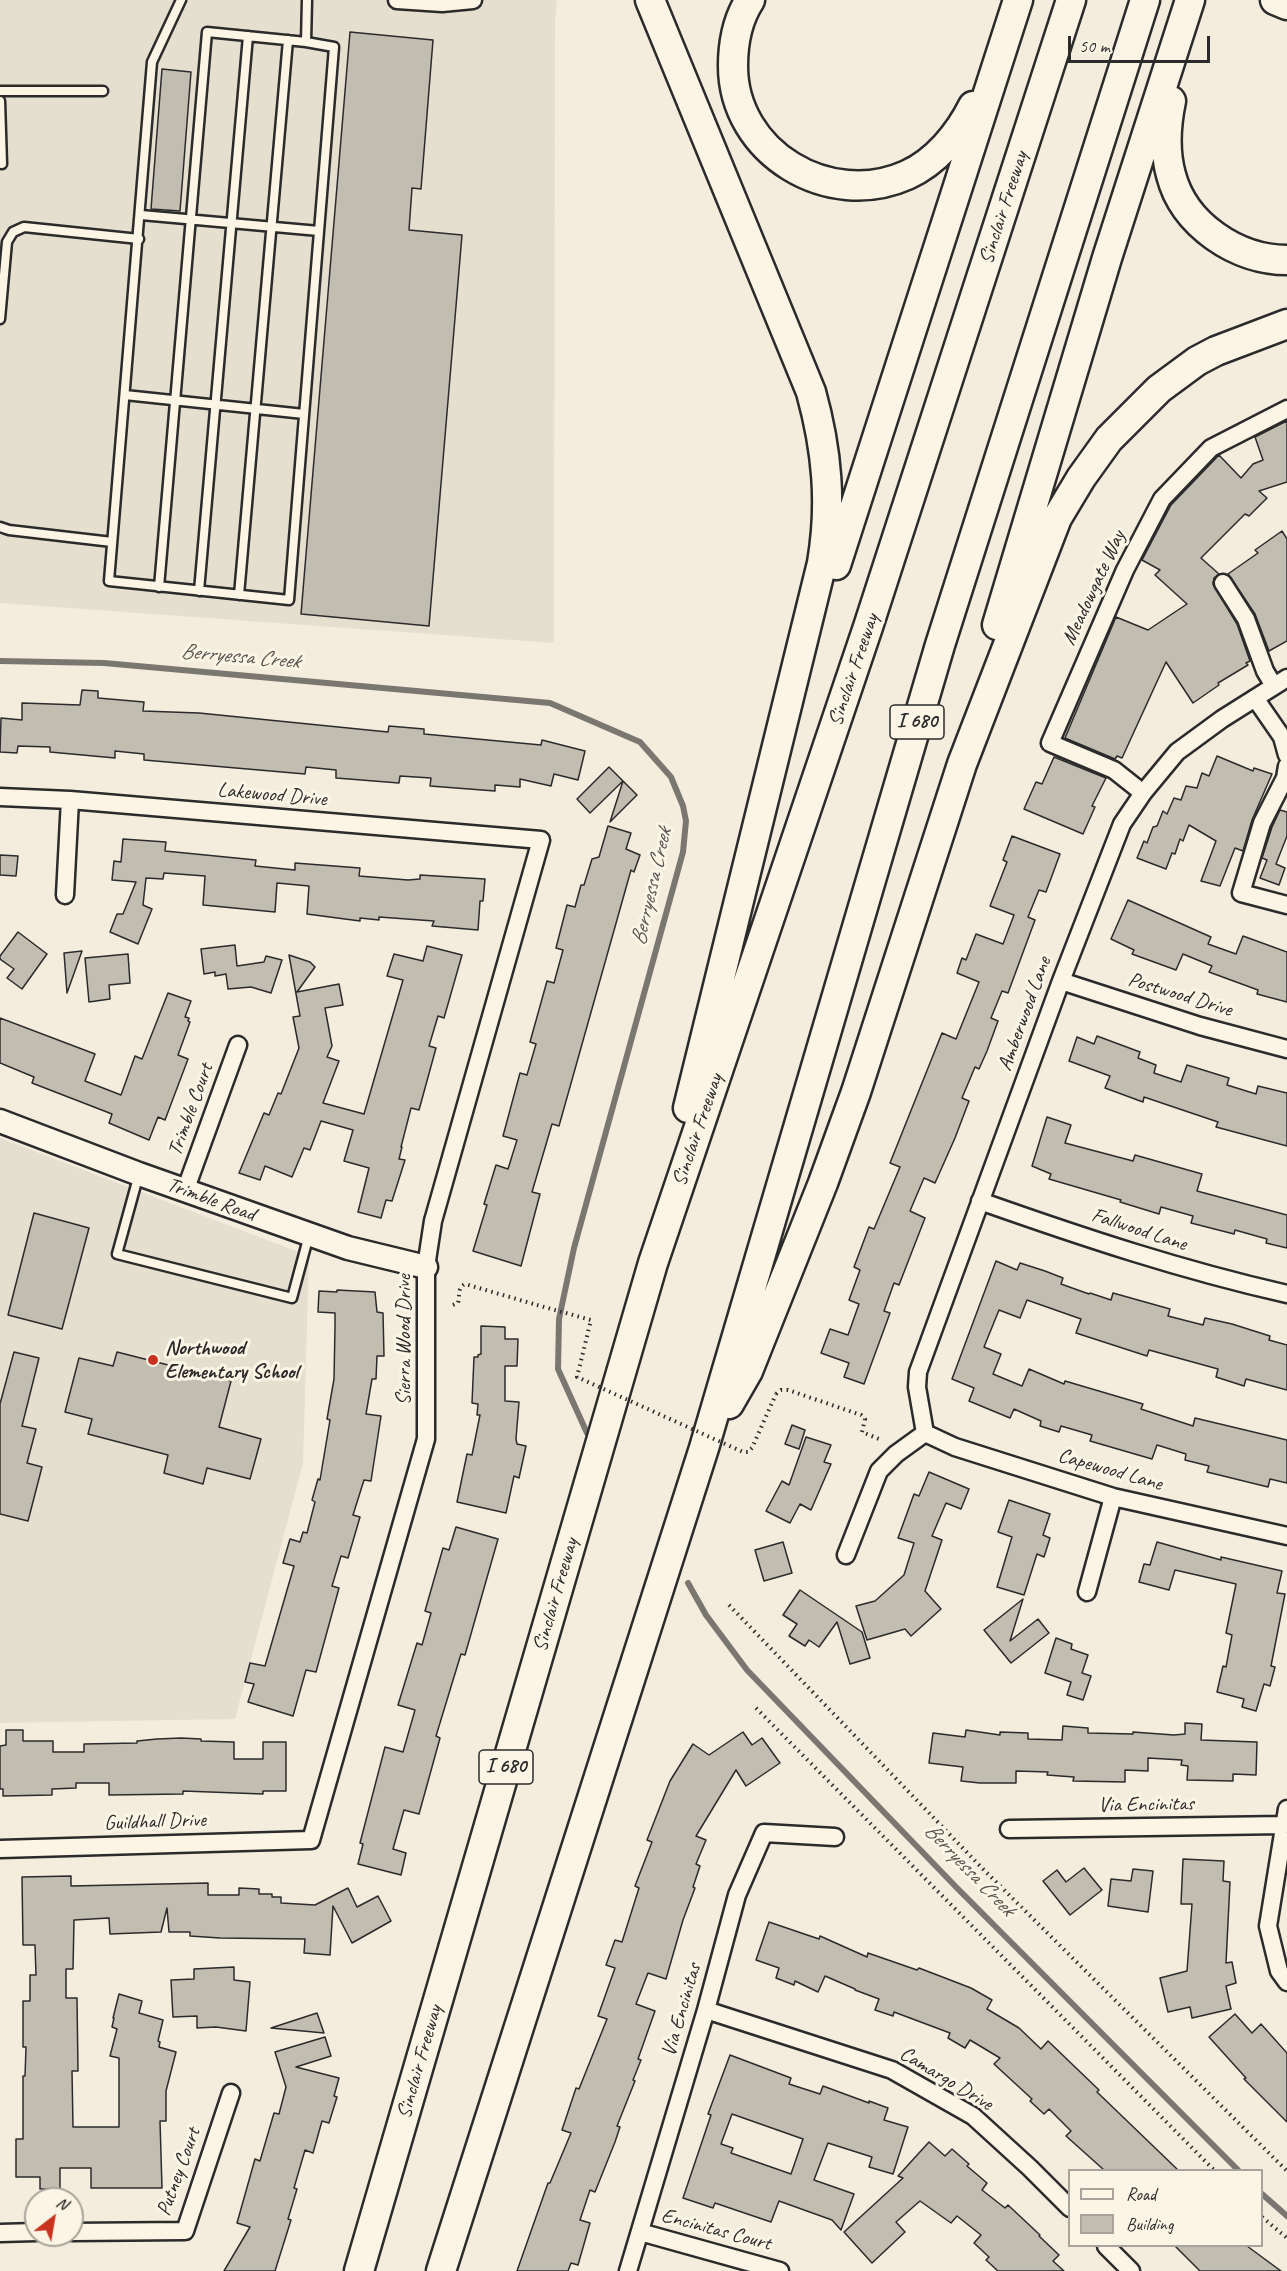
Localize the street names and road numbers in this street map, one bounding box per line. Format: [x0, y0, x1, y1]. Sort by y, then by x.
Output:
street label: Sinclair Freeway [974, 148, 1034, 268]
street label: Meadowgate Way [1057, 527, 1131, 649]
street label: Sinclair Freeway [823, 611, 885, 729]
road number: I 680 [890, 705, 944, 739]
street label: Lakewood Drive [216, 778, 328, 812]
street label: Amberwood Lane [993, 954, 1057, 1074]
street label: Postwood Drive [1125, 967, 1235, 1023]
street label: Trimble Court [163, 1060, 219, 1160]
street label: Sinclair Freeway [667, 1071, 729, 1189]
street label: Trimble Road [163, 1172, 259, 1228]
street label: Fallwood Lane [1088, 1203, 1190, 1257]
street label: Sierra Wood Drive [391, 1274, 417, 1406]
street label: Capewood Lane [1055, 1443, 1165, 1497]
street label: Sinclair Freeway [528, 1535, 584, 1655]
road number: I 680 [479, 1750, 533, 1784]
street label: Via Encinitas [1098, 1792, 1194, 1818]
street label: Guildhall Drive [104, 1808, 206, 1836]
street label: Via Encinitas [657, 1961, 707, 2059]
street label: Sinclair Freeway [392, 2002, 448, 2122]
street label: Camargo Drive [895, 2041, 997, 2117]
street label: Putney Court [151, 2124, 207, 2220]
street label: Encinitas Court [658, 2203, 774, 2257]

